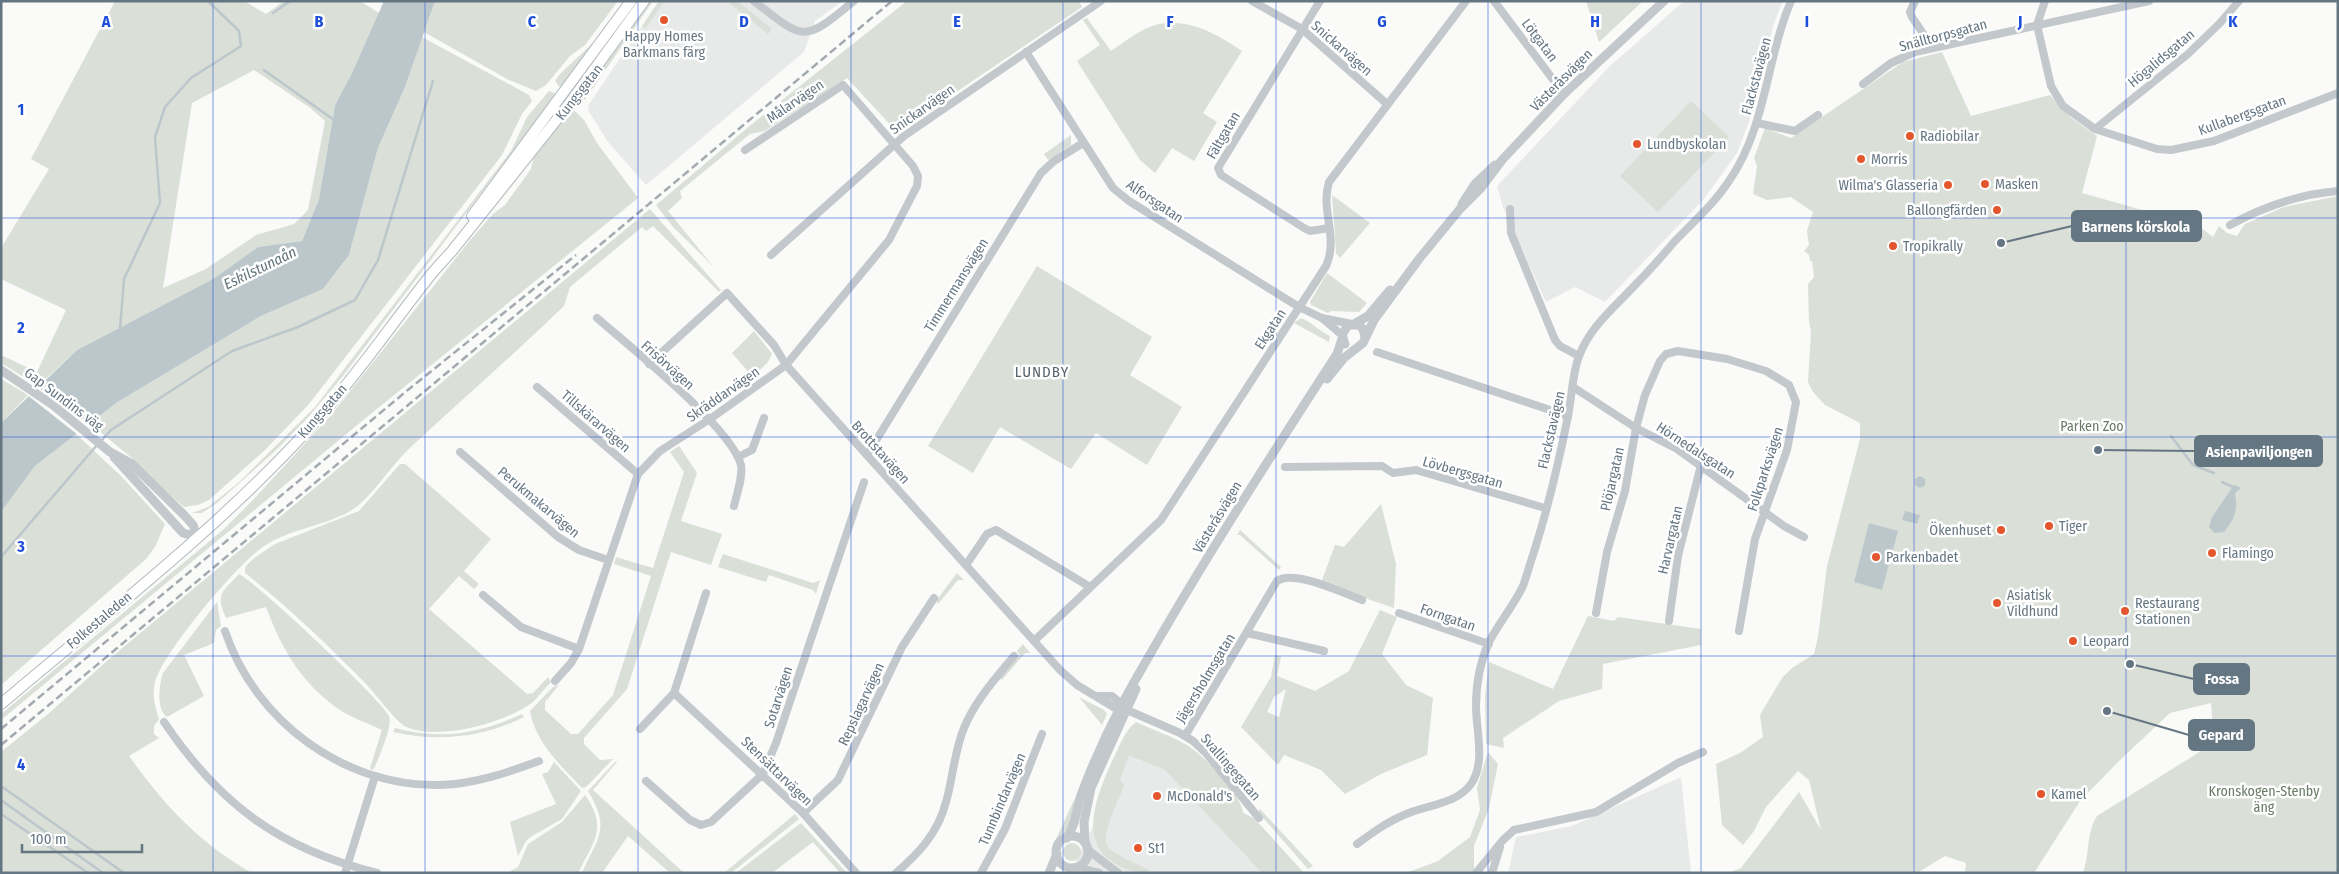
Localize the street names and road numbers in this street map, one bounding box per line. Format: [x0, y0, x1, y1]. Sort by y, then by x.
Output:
street label: Lötgatan [1518, 15, 1561, 65]
street label: Snälltorpsgatan [1897, 16, 1989, 55]
street label: Snickarvägen [1308, 17, 1376, 79]
street label: Högalidsgatan [2125, 26, 2198, 91]
street label: Flackstavägen [1738, 36, 1775, 117]
street label: Västeråsvägen [1527, 46, 1596, 115]
street label: Kungsgatan [552, 61, 607, 124]
street label: Målarvägen [763, 76, 827, 127]
street label: Snickarvägen [887, 81, 958, 138]
street label: Kullabergsgatan [2196, 92, 2288, 139]
street label: Fältgatan [1203, 108, 1244, 162]
street label: Alforsgatan [1123, 176, 1186, 227]
street label: Timmermansvägen [921, 235, 992, 335]
street label: Ekgatan [1251, 306, 1290, 353]
street label: Frisörvägen [638, 337, 698, 394]
street label: Skräddarvägen [684, 363, 763, 426]
street label: Gap Sundins väg [21, 364, 107, 435]
street label: Kungsgatan [294, 381, 351, 442]
street label: Tillskärarvägen [558, 387, 634, 456]
street label: Flackstavägen [1534, 389, 1569, 471]
street label: Brottstavägen [848, 417, 913, 487]
street label: Hörnedalsgatan [1653, 419, 1738, 482]
street label: Folkparksvägen [1744, 425, 1787, 514]
street label: Plöjargatan [1597, 445, 1628, 513]
street label: Lövbergsgatan [1421, 453, 1505, 492]
street label: Perukmakarvägen [494, 463, 583, 542]
street label: Västeråsvägen [1189, 478, 1246, 556]
street label: Harvargatan [1654, 504, 1687, 576]
street label: Folkestaleden [63, 588, 135, 652]
street label: Forngatan [1418, 600, 1478, 635]
street label: Jägersholmsgatan [1172, 630, 1239, 726]
street label: Repslagarvägen [835, 660, 888, 748]
street label: Sotarvägen [761, 664, 796, 730]
street label: Svallingegatan [1197, 730, 1264, 804]
street label: Stensättarvägen [737, 733, 816, 810]
street label: Tunnbindarvägen [975, 750, 1030, 848]

